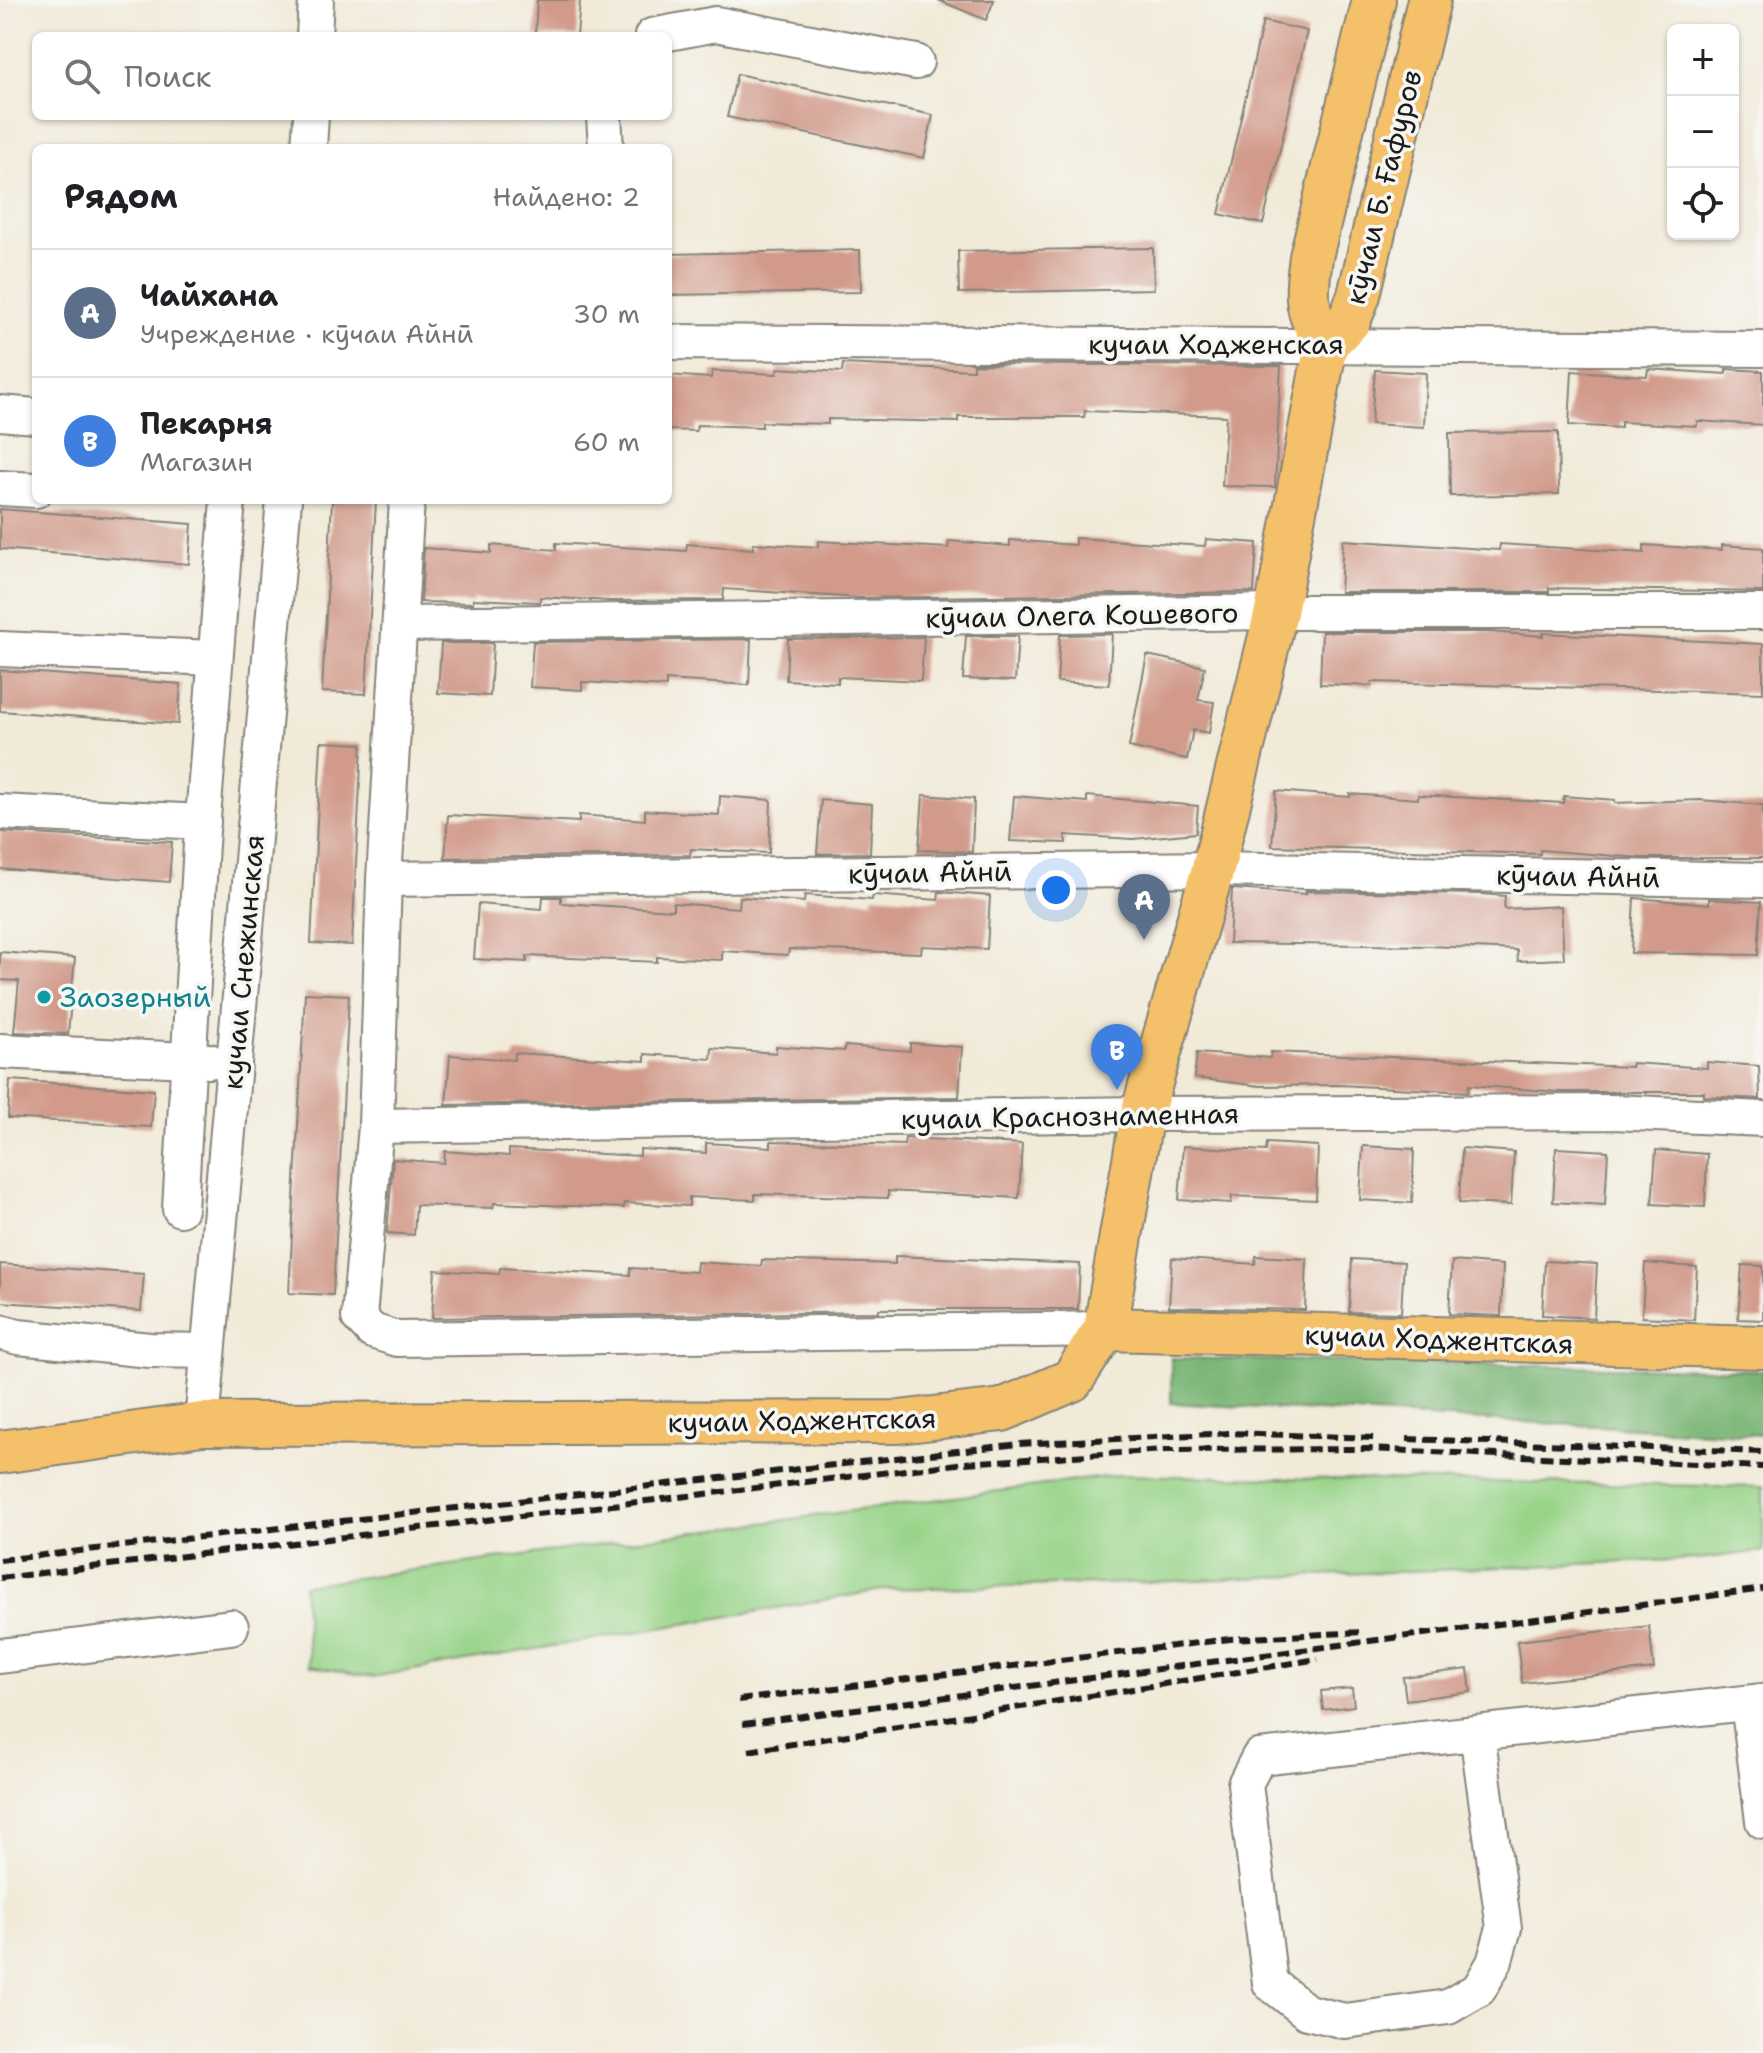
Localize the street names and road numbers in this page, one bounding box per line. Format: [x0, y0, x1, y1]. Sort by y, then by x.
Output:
street label: кӯчаи Б. Ғафуров [1336, 66, 1430, 308]
street label: кучаи Ходженская [1088, 325, 1344, 363]
street label: кӯчаи Олега Кошевого [925, 593, 1239, 637]
street label: кучаи Снежинская [213, 833, 273, 1091]
street label: кӯчаи Айнӣ [848, 852, 1012, 892]
street label: кӯчаи Айнӣ [1496, 856, 1660, 896]
street label: кучаи Краснознаменная [900, 1094, 1240, 1138]
street label: кучаи Ходжентская [1304, 1315, 1574, 1363]
street label: кучаи Ходжентская [667, 1399, 937, 1441]

